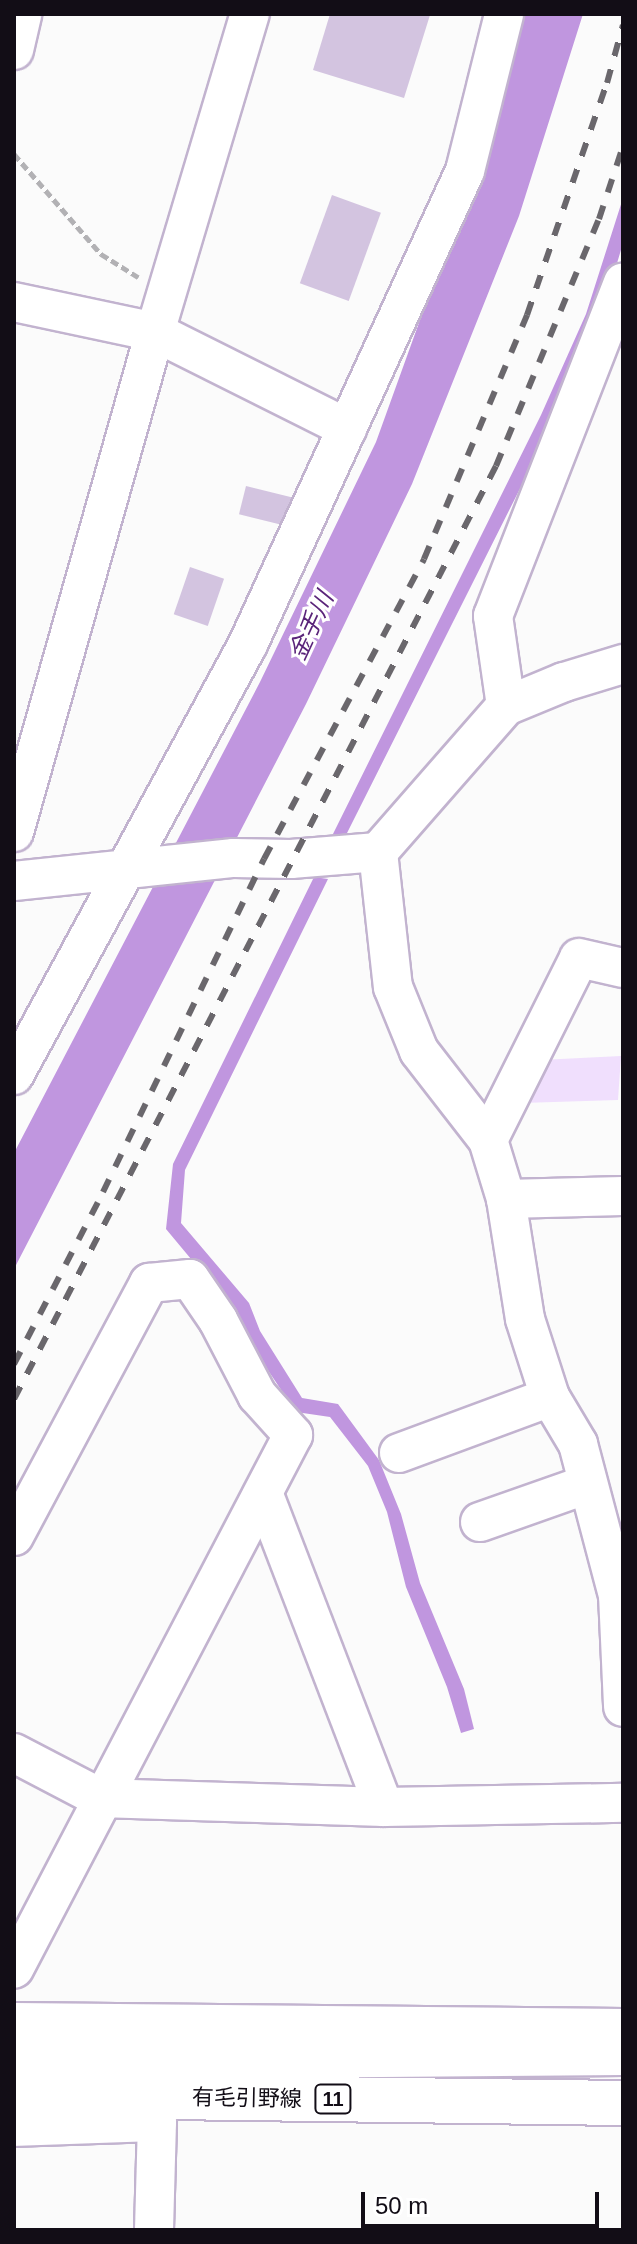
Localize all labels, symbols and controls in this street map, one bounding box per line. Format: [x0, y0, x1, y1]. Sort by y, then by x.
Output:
water label: 金手川 [283, 587, 339, 665]
road number: 11 [313, 2083, 353, 2115]
street label: 有毛引野線 [192, 2084, 302, 2112]
scale bar [365, 2176, 603, 2226]
text: 50 m [375, 2192, 428, 2219]

